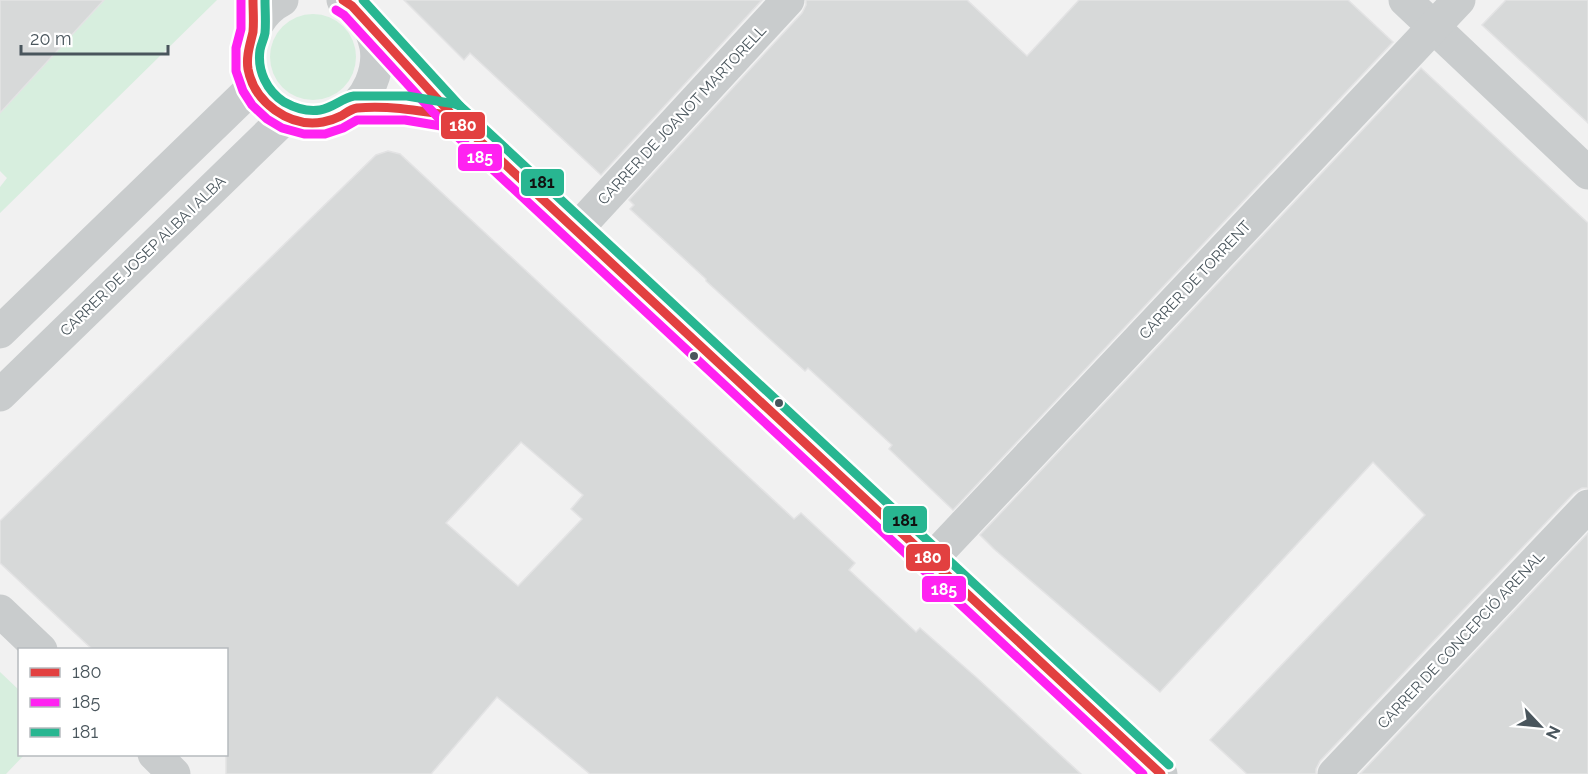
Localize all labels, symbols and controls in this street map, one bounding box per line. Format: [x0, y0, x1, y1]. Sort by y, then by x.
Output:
scale bar [21, 18, 168, 56]
street label: CARRER DE JOANOT MARTORELL [594, 21, 770, 208]
text: 20 m [30, 28, 72, 49]
line badge: 180 [440, 111, 486, 140]
text: 180 [449, 116, 477, 135]
line badge: 185 [457, 143, 503, 172]
text: 185 [467, 148, 493, 167]
line badge: 181 [520, 168, 565, 197]
street label: CARRER DE JOSEP ALBA I ALBA [57, 172, 229, 340]
text: 181 [529, 173, 555, 192]
street label: CARRER DE TORRENT [1135, 217, 1255, 343]
unlabelled marker [688, 350, 700, 362]
unlabelled marker [773, 397, 785, 409]
line badge: 181 [882, 505, 928, 534]
text: 181 [892, 511, 918, 530]
line badge: 180 [905, 543, 951, 572]
street label: CARRER DE CONCEPCIÓ ARENAL [1374, 547, 1548, 733]
text: 180 [914, 548, 942, 567]
line badge: 185 [921, 575, 967, 603]
text: 185 [931, 580, 957, 599]
legend [18, 648, 228, 756]
text: 180 [72, 661, 101, 682]
text: 185 [72, 691, 100, 712]
north arrow [1510, 696, 1570, 756]
text: 181 [72, 721, 98, 742]
text: N [1542, 723, 1564, 742]

